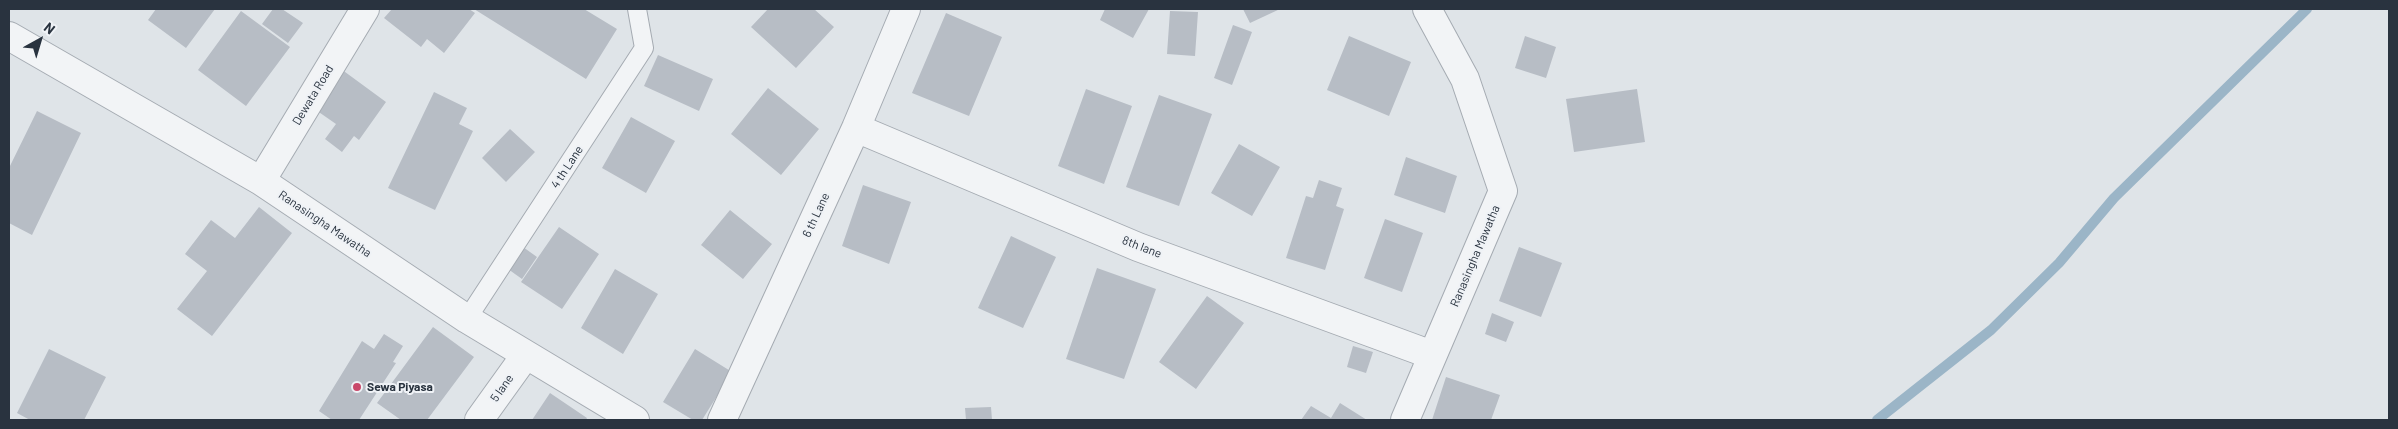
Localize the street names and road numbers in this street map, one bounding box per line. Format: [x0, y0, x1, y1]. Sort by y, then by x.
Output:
street label: Dewata Road [289, 62, 337, 128]
street label: 4 th Lane [548, 143, 586, 191]
street label: Ranasingha Mawatha [276, 188, 374, 260]
street label: 6 th Lane [799, 190, 833, 240]
street label: Ranasingha Mawatha [1447, 203, 1503, 309]
street label: 8th lane [1120, 233, 1164, 261]
street label: 5 lane [487, 371, 517, 405]

